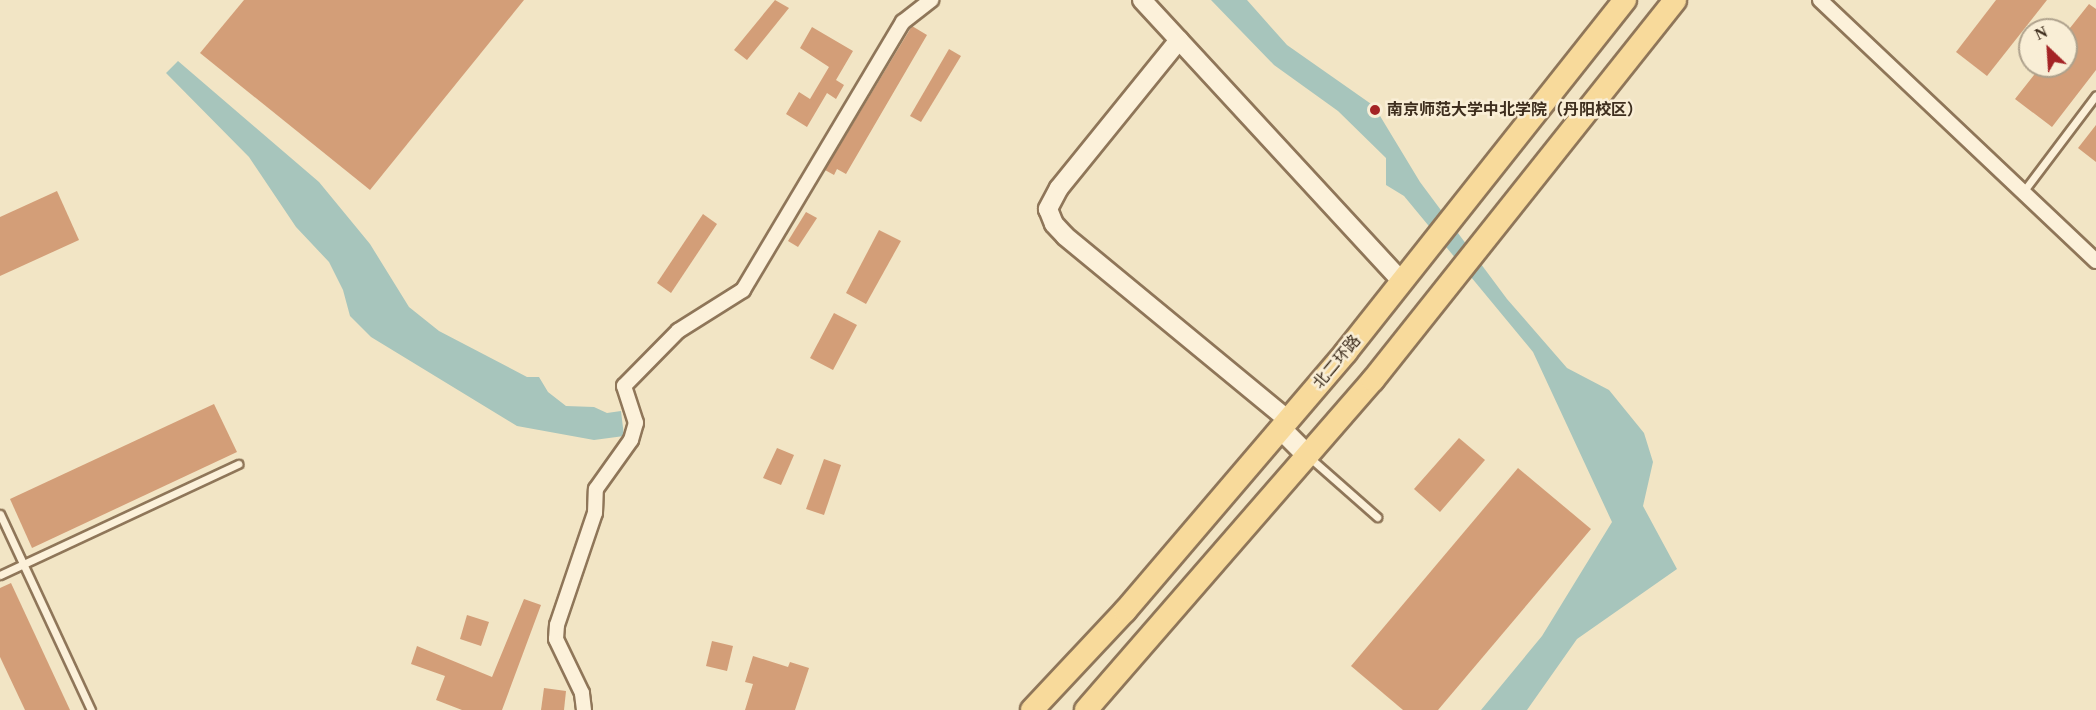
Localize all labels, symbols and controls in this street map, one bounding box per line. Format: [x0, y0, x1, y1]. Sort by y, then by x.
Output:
north arrow [2018, 18, 2078, 78]
text: N [2032, 23, 2050, 43]
place label: 南京师范大学中北学院（丹阳校区） [1387, 100, 1643, 120]
marker: 南京师范大学中北学院（丹阳校区） [1368, 103, 1382, 117]
street label: 北二环路 [1309, 331, 1365, 393]

